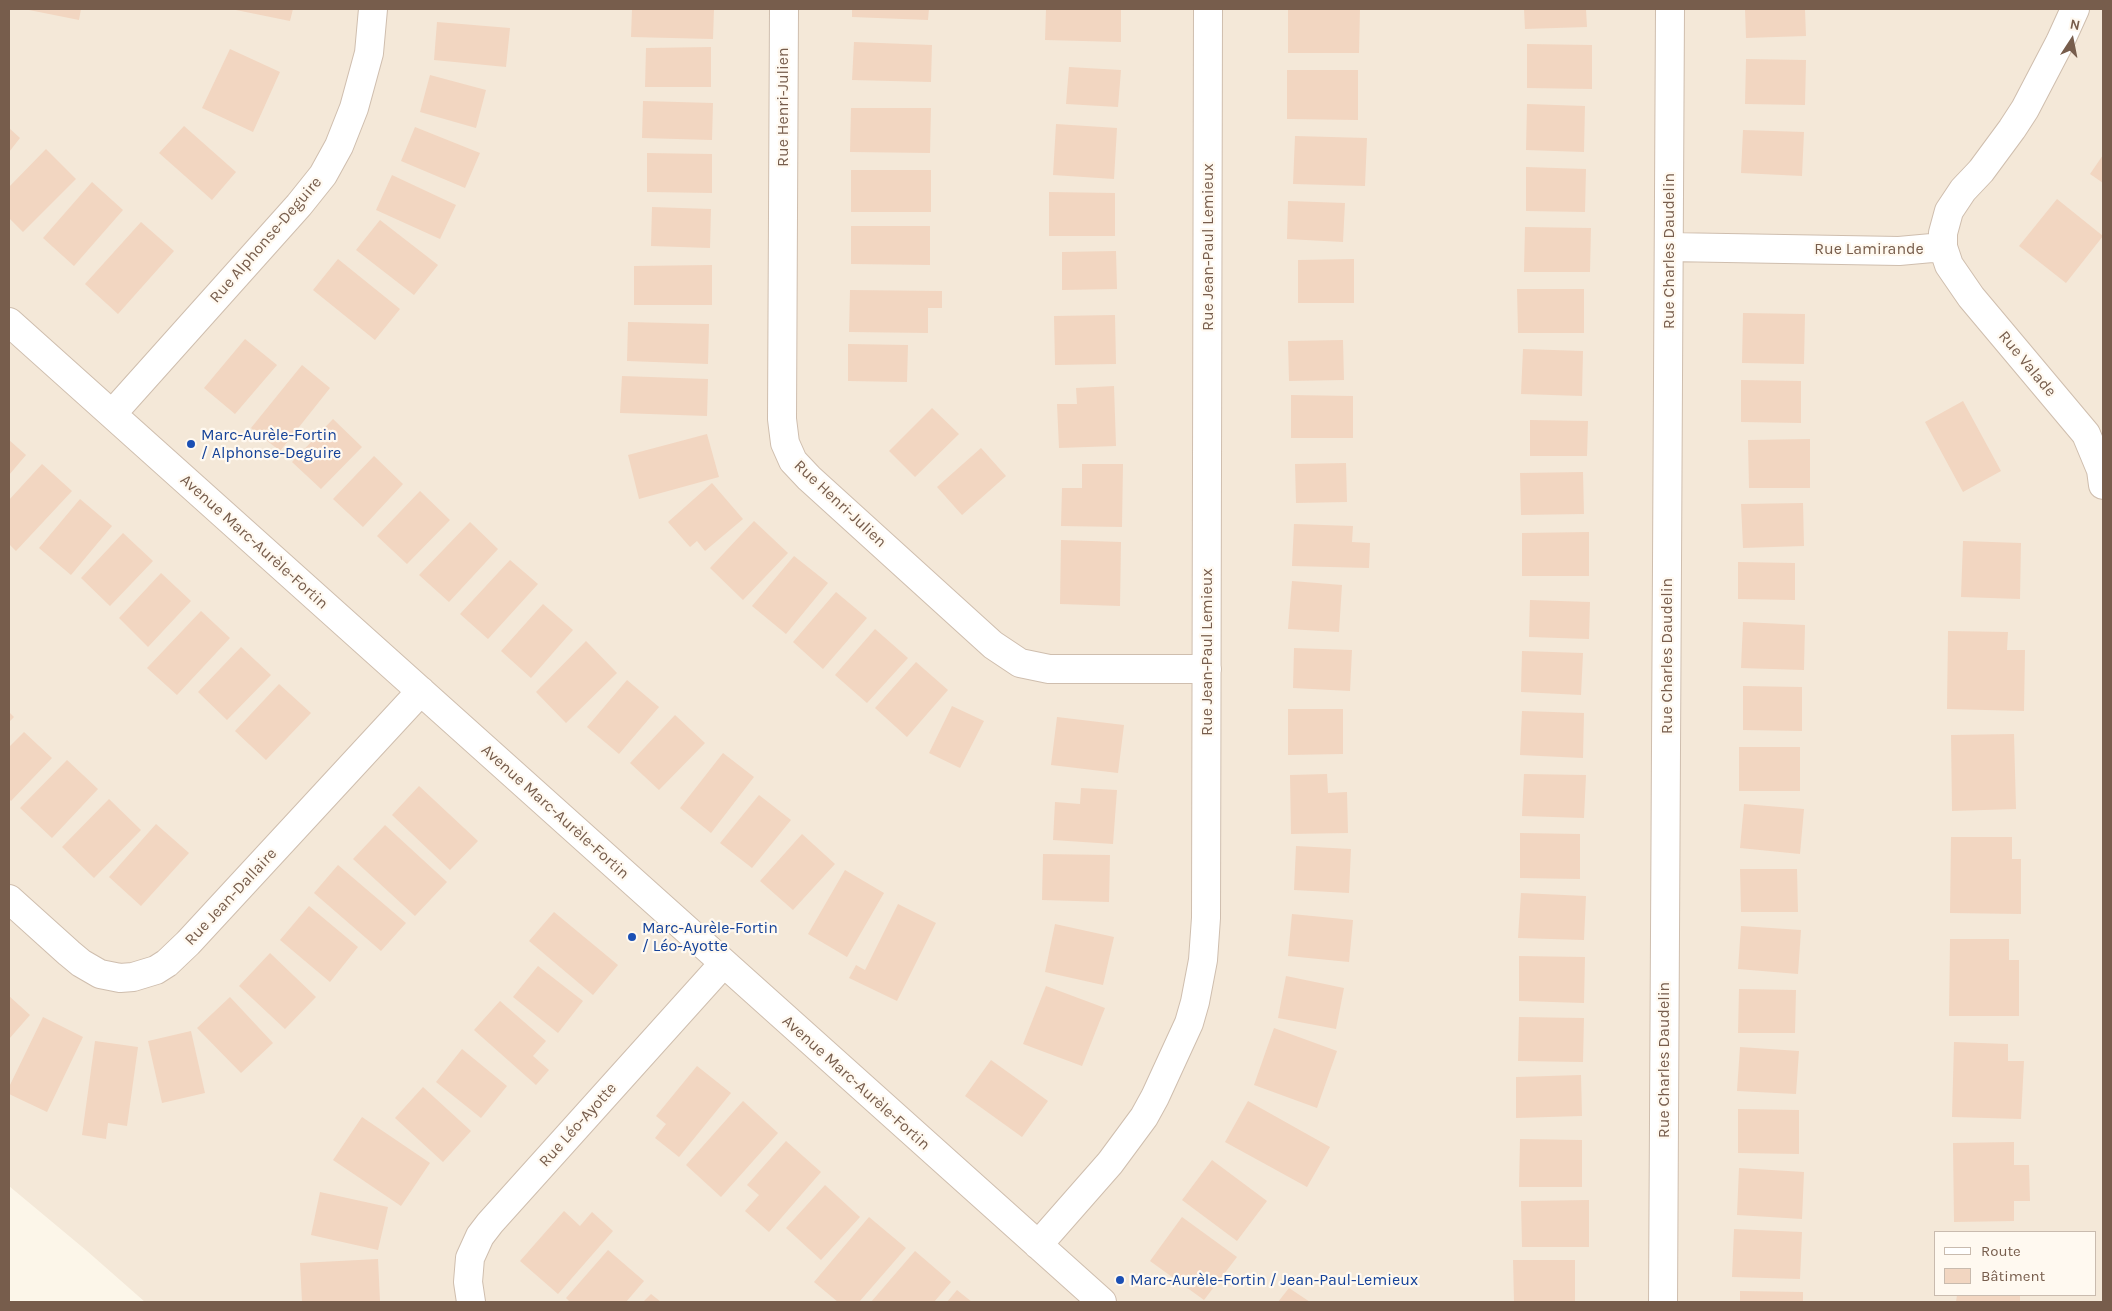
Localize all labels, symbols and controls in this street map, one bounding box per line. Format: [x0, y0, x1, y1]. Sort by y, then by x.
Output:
north arrow [2047, 15, 2097, 65]
text: N [2068, 15, 2082, 34]
street label: Rue Henri-Julien [773, 47, 793, 167]
street label: Rue Jean-Paul Lemieux [1198, 163, 1218, 331]
street label: Rue Alphonse-Deguire [206, 173, 326, 307]
street label: Rue Charles Daudelin [1659, 173, 1679, 329]
street label: Rue Lamirande [1814, 239, 1924, 259]
street label: Rue Valade [1994, 327, 2060, 401]
place label: Marc-Aurèle-Fortin / Alphonse-Deguire [201, 425, 341, 463]
marker: Marc-Aurèle-Fortin / Alphonse-Deguire [185, 438, 197, 450]
street label: Rue Henri-Julien [790, 456, 890, 552]
street label: Avenue Marc-Aurèle-Fortin [176, 470, 332, 614]
street label: Rue Jean-Paul Lemieux [1197, 568, 1217, 736]
street label: Rue Charles Daudelin [1657, 578, 1677, 734]
street label: Avenue Marc-Aurèle-Fortin [477, 740, 633, 884]
street label: Rue Jean-Dallaire [181, 844, 281, 950]
place label: Marc-Aurèle-Fortin / Léo-Ayotte [642, 918, 778, 956]
marker: Marc-Aurèle-Fortin / Léo-Ayotte [626, 931, 638, 943]
street label: Rue Charles Daudelin [1654, 982, 1674, 1138]
street label: Avenue Marc-Aurèle-Fortin [778, 1011, 934, 1155]
street label: Rue Léo-Ayotte [535, 1079, 621, 1171]
legend [1934, 1231, 2097, 1296]
text: Route [1981, 1242, 2021, 1260]
text: Bâtiment [1981, 1267, 2045, 1285]
place label: Marc-Aurèle-Fortin / Jean-Paul-Lemieux [1130, 1270, 1418, 1290]
marker: Marc-Aurèle-Fortin / Jean-Paul-Lemieux [1114, 1274, 1126, 1286]

